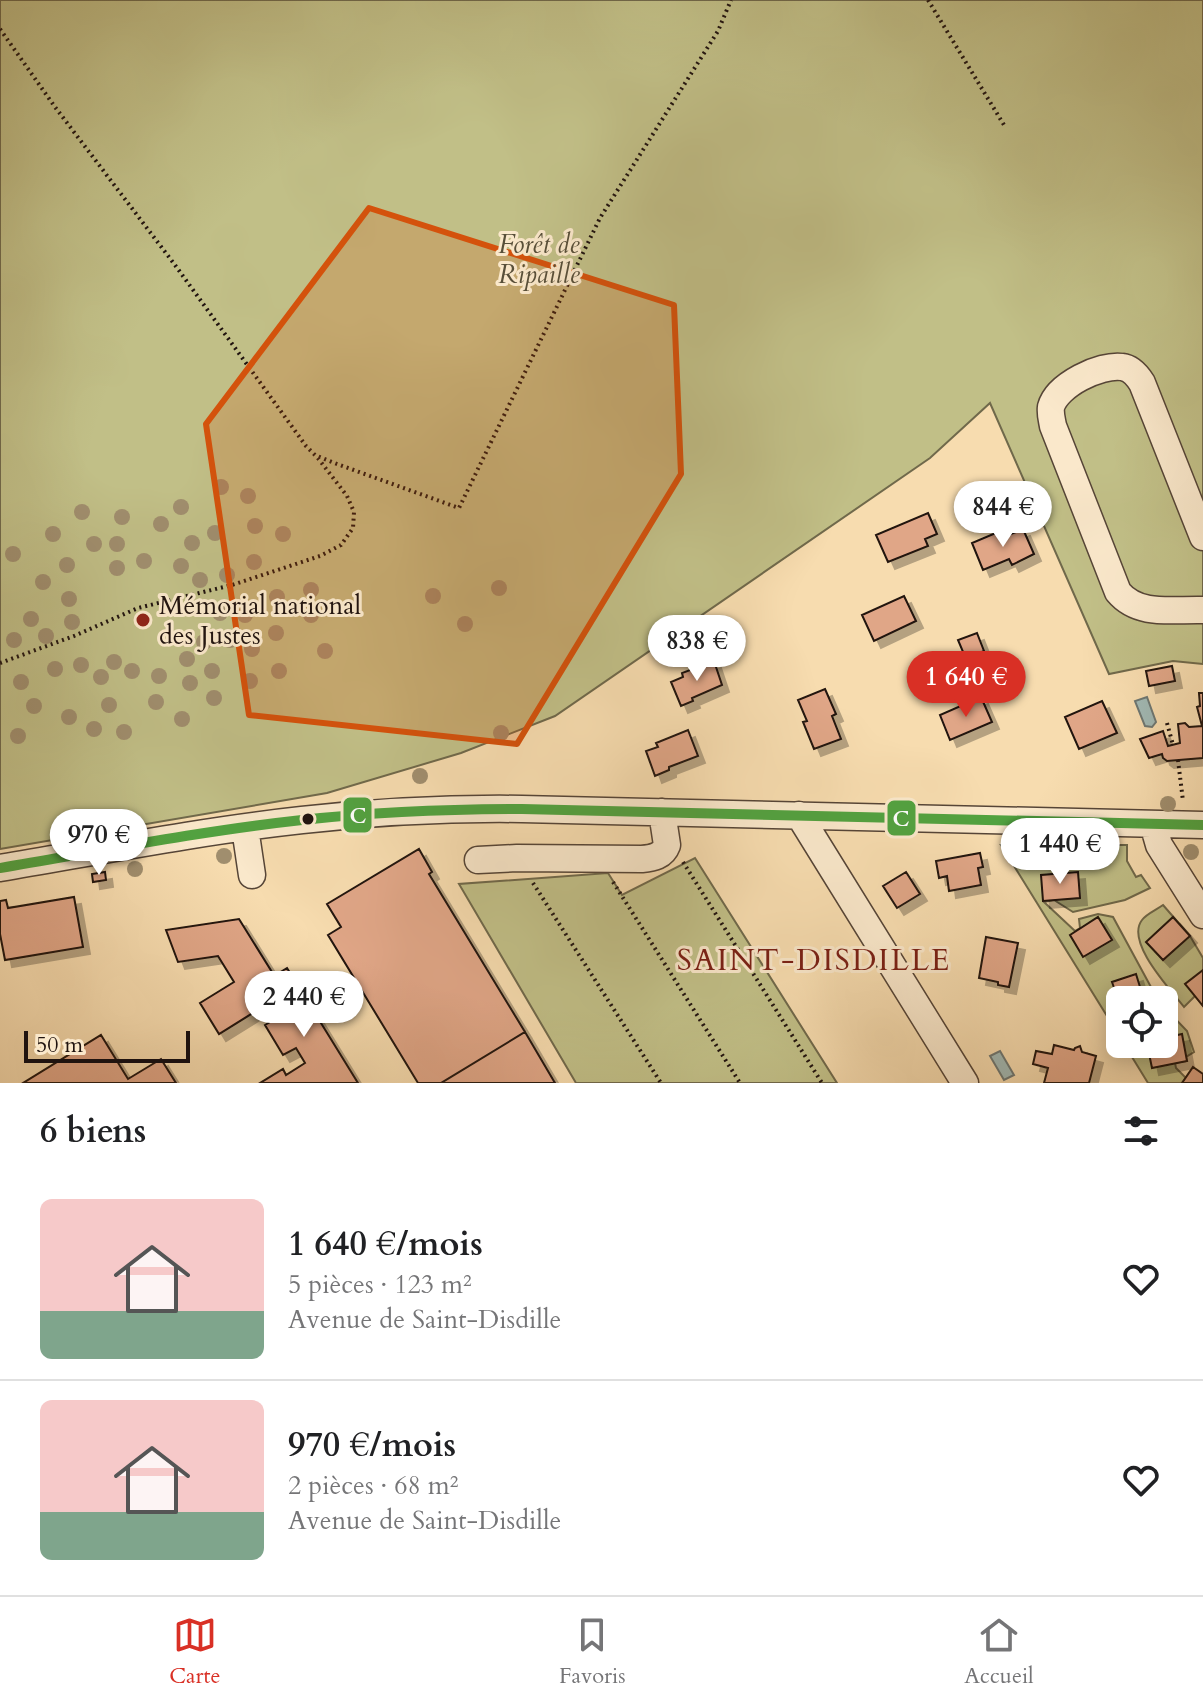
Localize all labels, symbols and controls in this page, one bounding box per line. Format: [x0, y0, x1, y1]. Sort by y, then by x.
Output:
park label: Forêt de Ripaille [498, 227, 581, 292]
pin: 844 € [947, 481, 1059, 549]
text: 844 € [972, 489, 1034, 524]
place label: Mémorial national des Justes [159, 588, 362, 653]
marker: Mémorial national des Justes [134, 611, 152, 629]
pin: 838 € [641, 615, 753, 683]
text: 838 € [666, 623, 728, 658]
pin: 1 640 € [892, 651, 1040, 719]
text: 1 640 € [925, 659, 1007, 694]
line badge: C [342, 796, 373, 834]
line badge: C [886, 799, 917, 837]
text: C [349, 801, 367, 831]
text: C [892, 804, 910, 834]
pin: 970 € [43, 809, 155, 877]
unlabelled marker [300, 811, 316, 827]
text: 970 € [68, 817, 130, 852]
pin: 1 440 € [986, 818, 1134, 886]
text: 1 440 € [1019, 826, 1101, 861]
district label: SAINT-DISDILLE [677, 940, 951, 981]
pin: 2 440 € [230, 971, 378, 1039]
text: 2 440 € [263, 979, 345, 1014]
map controls [1106, 986, 1178, 1058]
button: locate [1106, 986, 1178, 1058]
scale bar [24, 1027, 190, 1063]
text: 50 m [36, 1030, 83, 1060]
text: 6 biens [40, 1108, 146, 1154]
icon: filters [1119, 1109, 1163, 1153]
text: 1 640 €/mois [288, 1221, 483, 1267]
icon: home [104, 1231, 200, 1327]
icon: heart [1119, 1257, 1163, 1301]
text: 5 pièces · 123 m² [288, 1267, 472, 1302]
text: Avenue de Saint-Disdille [288, 1302, 561, 1337]
text: 970 €/mois [288, 1422, 456, 1468]
icon: home [104, 1432, 200, 1528]
icon: heart [1119, 1458, 1163, 1502]
text: 2 pièces · 68 m² [288, 1468, 459, 1503]
text: Avenue de Saint-Disdille [288, 1503, 561, 1538]
tab: Carte [169, 1613, 221, 1691]
tab: Favoris [559, 1613, 626, 1691]
tab: Accueil [964, 1613, 1034, 1691]

